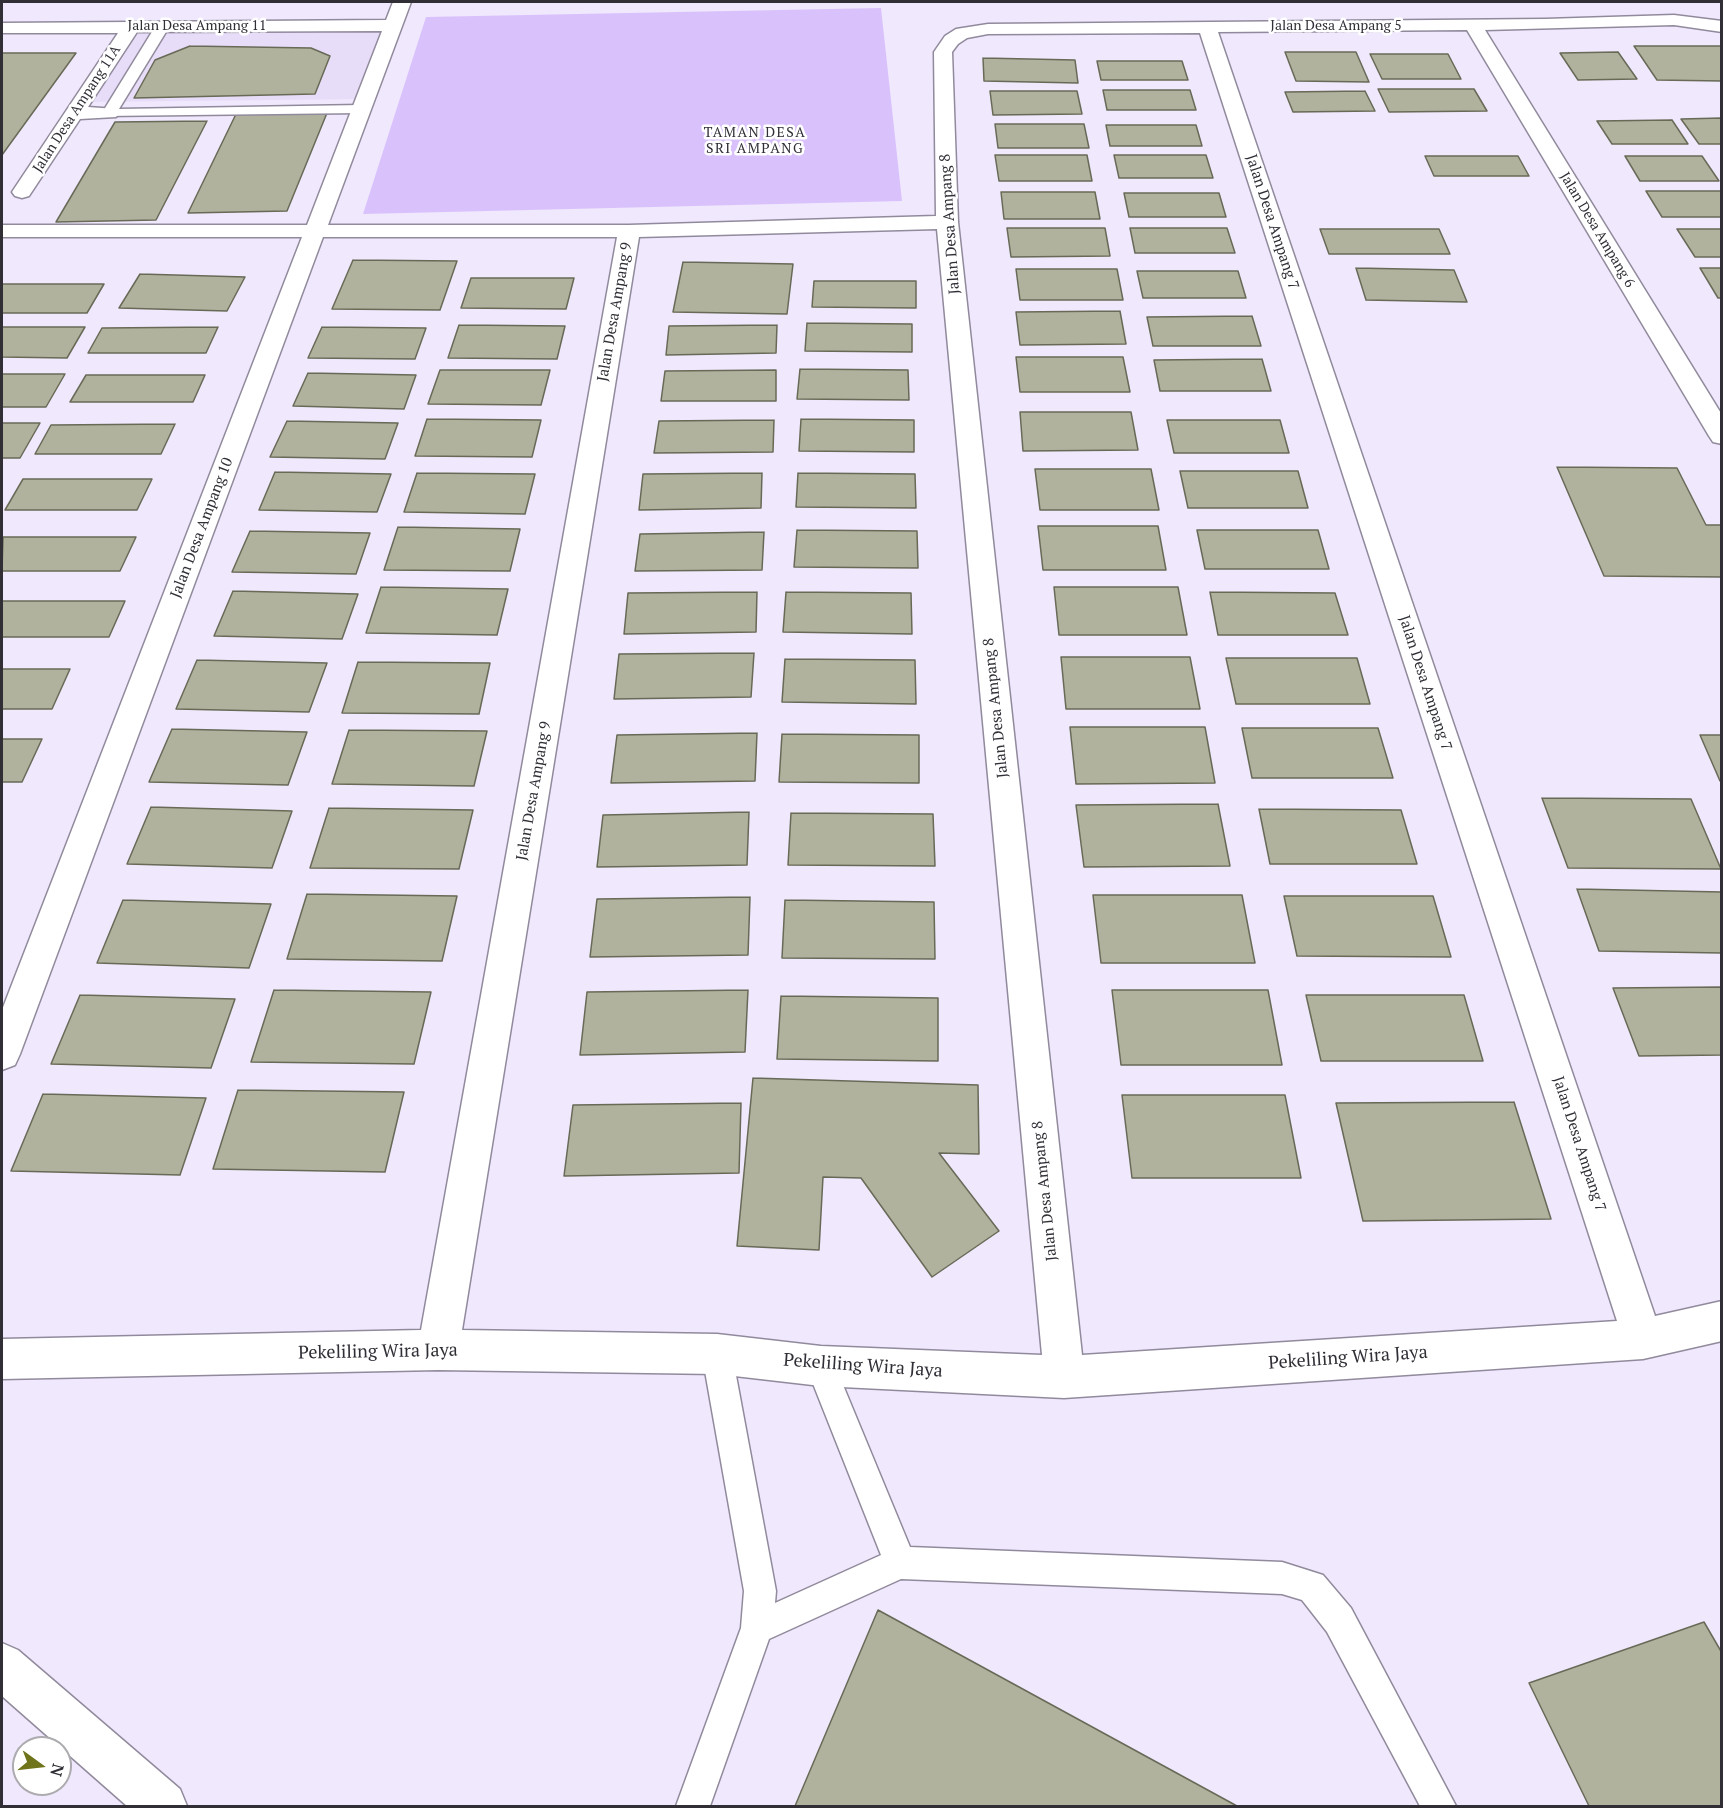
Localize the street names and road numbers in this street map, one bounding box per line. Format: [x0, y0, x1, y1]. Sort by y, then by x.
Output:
street label: Jalan Desa Ampang 11 [128, 18, 266, 34]
street label: Jalan Desa Ampang 5 [1270, 18, 1402, 34]
street label: Jalan Desa Ampang 11A [30, 42, 124, 176]
street label: Jalan Desa Ampang 7 [1242, 152, 1302, 292]
street label: Jalan Desa Ampang 8 [936, 153, 964, 295]
street label: Jalan Desa Ampang 6 [1556, 169, 1638, 291]
street label: Jalan Desa Ampang 9 [594, 241, 636, 383]
street label: Jalan Desa Ampang 10 [167, 455, 237, 601]
street label: Jalan Desa Ampang 7 [1395, 613, 1455, 753]
street label: Jalan Desa Ampang 8 [980, 637, 1012, 779]
street label: Jalan Desa Ampang 9 [513, 720, 555, 862]
street label: Jalan Desa Ampang 7 [1549, 1074, 1609, 1214]
street label: Jalan Desa Ampang 8 [1029, 1120, 1061, 1262]
street label: Pekeliling Wira Jaya [298, 1340, 458, 1364]
street label: Pekeliling Wira Jaya [1268, 1342, 1428, 1374]
street label: Pekeliling Wira Jaya [783, 1350, 943, 1382]

